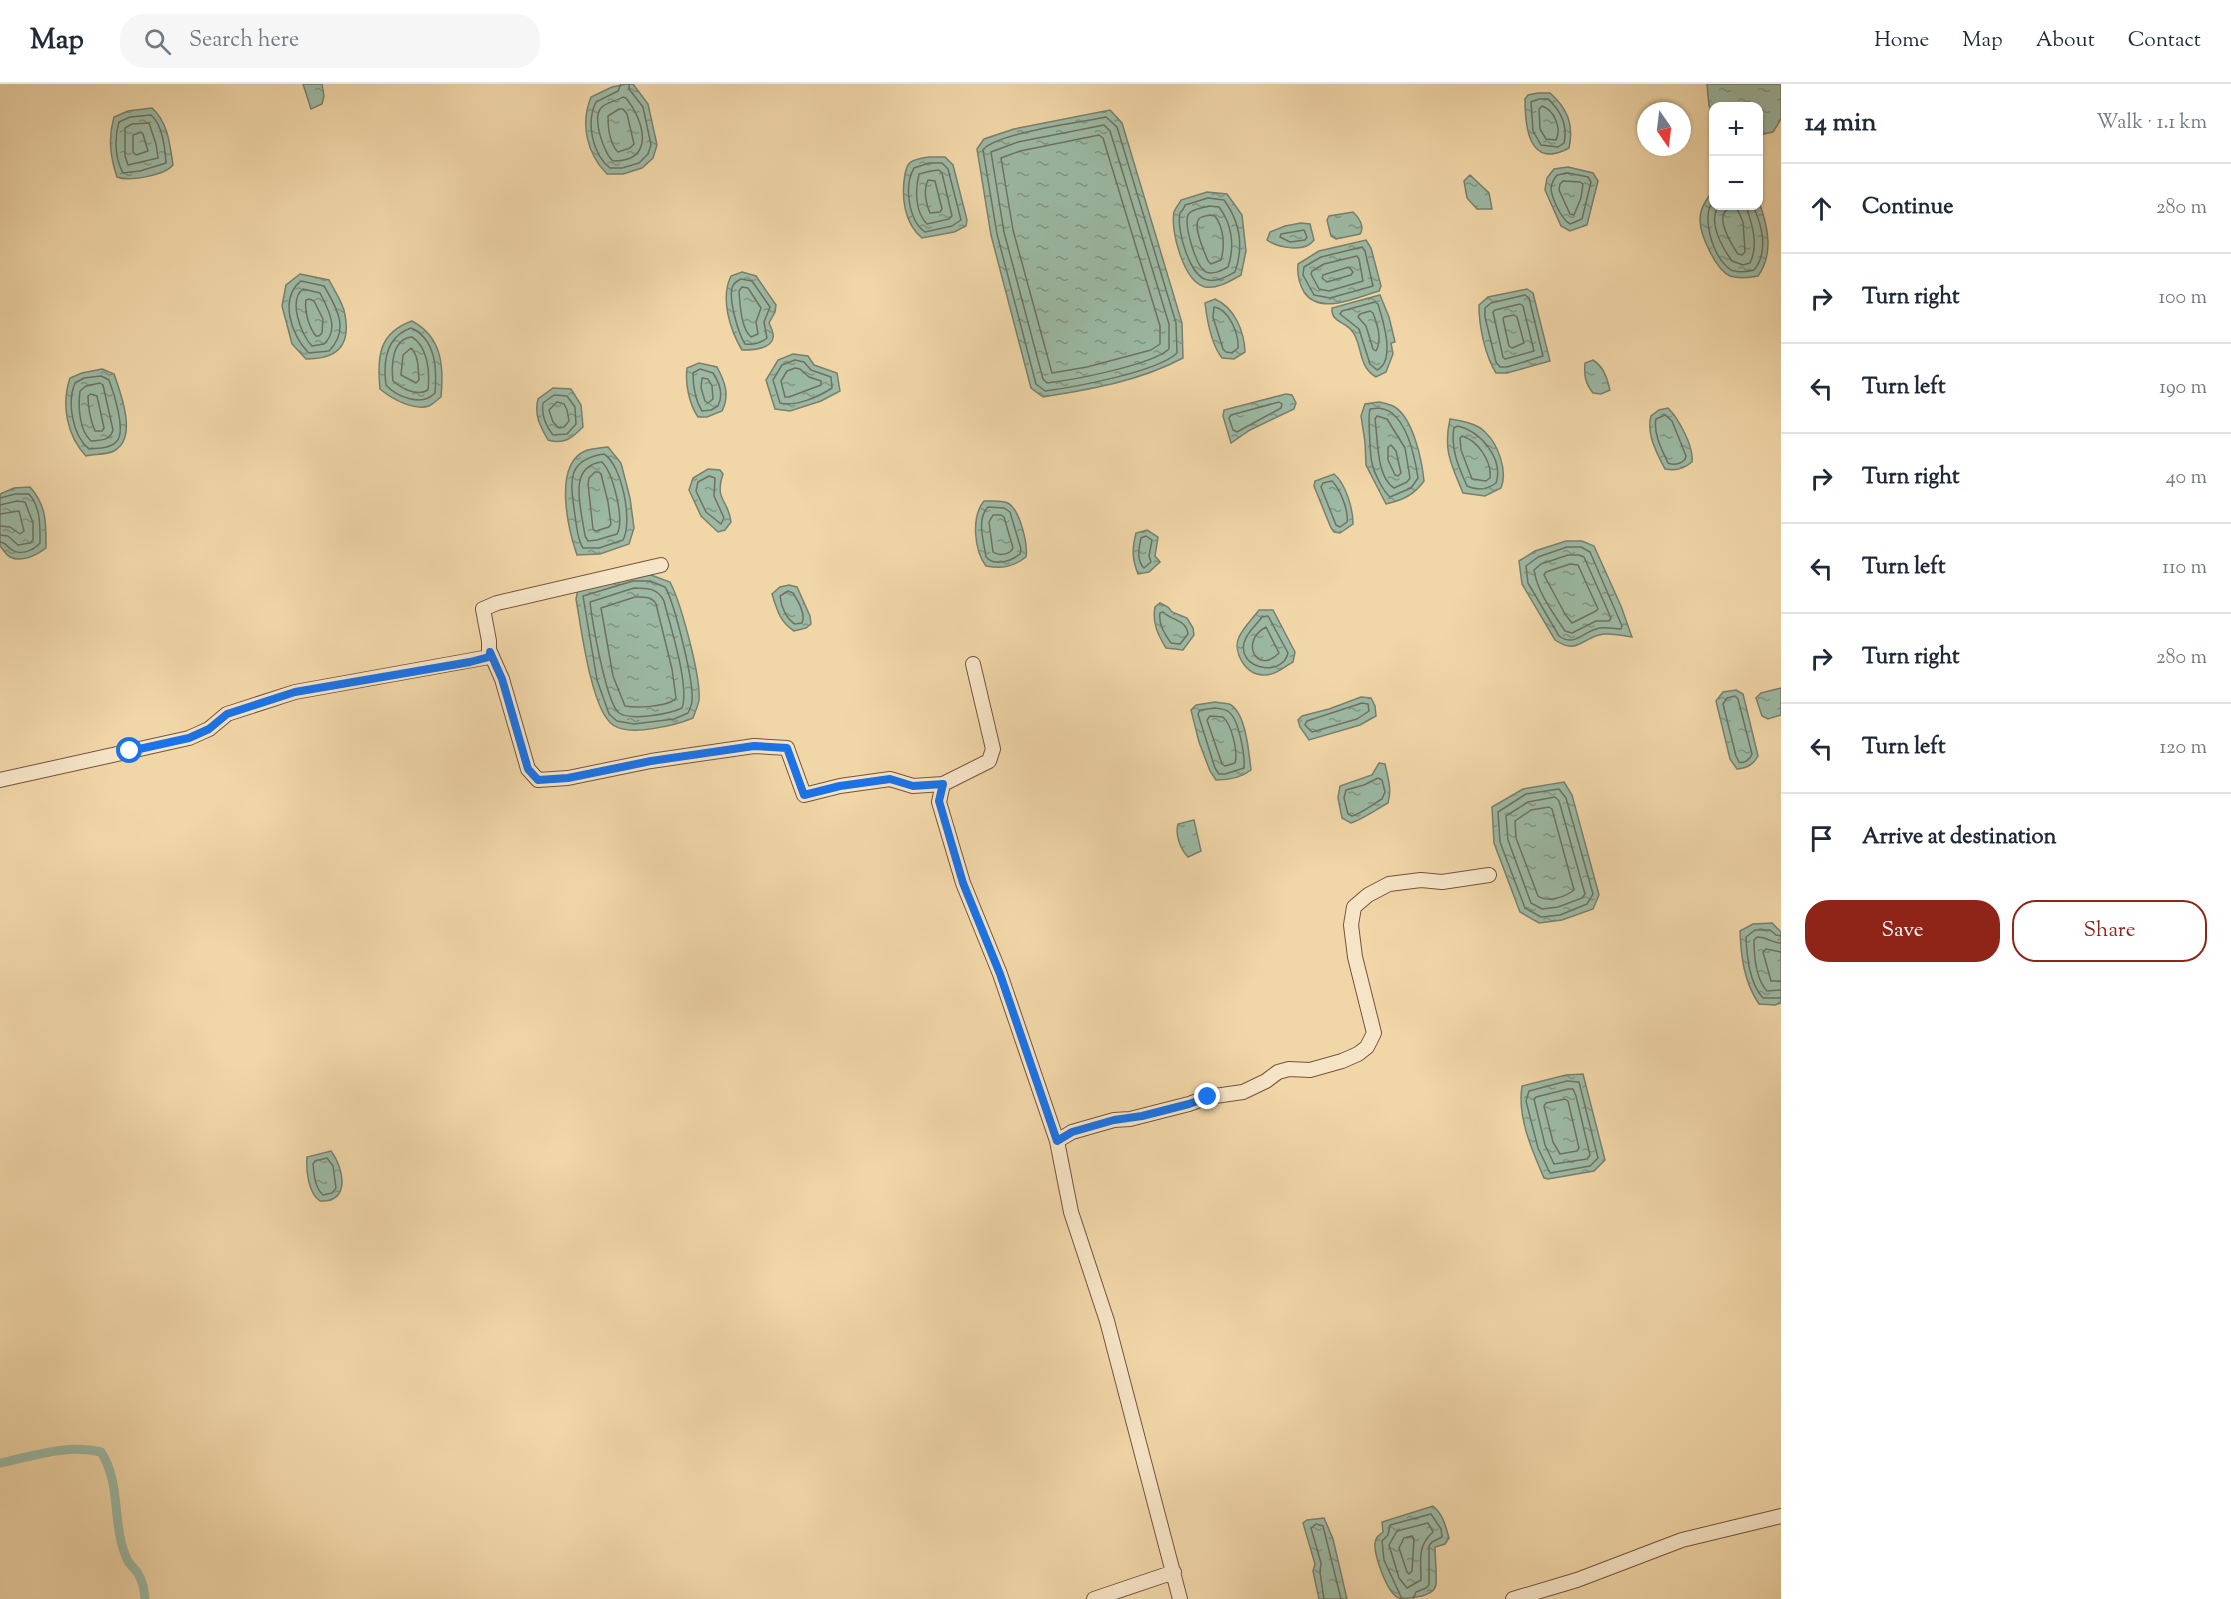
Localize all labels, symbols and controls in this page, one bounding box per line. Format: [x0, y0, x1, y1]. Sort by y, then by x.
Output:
search box [120, 14, 540, 68]
text: Map [30, 21, 84, 61]
icon: search [141, 25, 174, 58]
text: Search here [189, 25, 299, 57]
text: Home [1874, 26, 1929, 56]
text: Map [1962, 26, 2003, 56]
text: About [2036, 26, 2095, 56]
text: Contact [2128, 26, 2201, 56]
north arrow [1637, 102, 1691, 156]
map controls [1709, 102, 1763, 210]
button: + [1709, 102, 1763, 156]
text: 14 min [1805, 105, 1877, 142]
text: Walk · 1.1 km [2096, 109, 2207, 138]
button: − [1709, 156, 1763, 210]
icon: ahead [1805, 192, 1838, 225]
text: Continue [1862, 192, 1953, 224]
text: 280 m [2156, 194, 2207, 223]
icon: right [1805, 282, 1838, 315]
text: Turn right [1862, 282, 1959, 314]
text: 100 m [2158, 284, 2207, 313]
icon: left [1805, 372, 1838, 405]
text: Turn left [1862, 372, 1945, 404]
text: 190 m [2159, 374, 2207, 403]
icon: right [1805, 462, 1838, 495]
text: Turn right [1862, 462, 1959, 494]
text: 40 m [2166, 464, 2207, 493]
icon: left [1805, 552, 1838, 585]
text: Turn left [1862, 552, 1945, 584]
text: 110 m [2162, 554, 2207, 583]
icon: right [1805, 642, 1838, 675]
text: Turn right [1862, 642, 1959, 674]
text: 280 m [2156, 644, 2207, 673]
icon: left [1805, 732, 1838, 765]
text: Turn left [1862, 732, 1945, 764]
text: 120 m [2159, 734, 2207, 763]
route start [116, 737, 142, 763]
icon: arrive [1805, 822, 1838, 855]
text: Arrive at destination [1862, 822, 2057, 854]
button: Save [1805, 900, 2000, 962]
button: Share [2012, 900, 2207, 962]
route end [1194, 1083, 1220, 1109]

